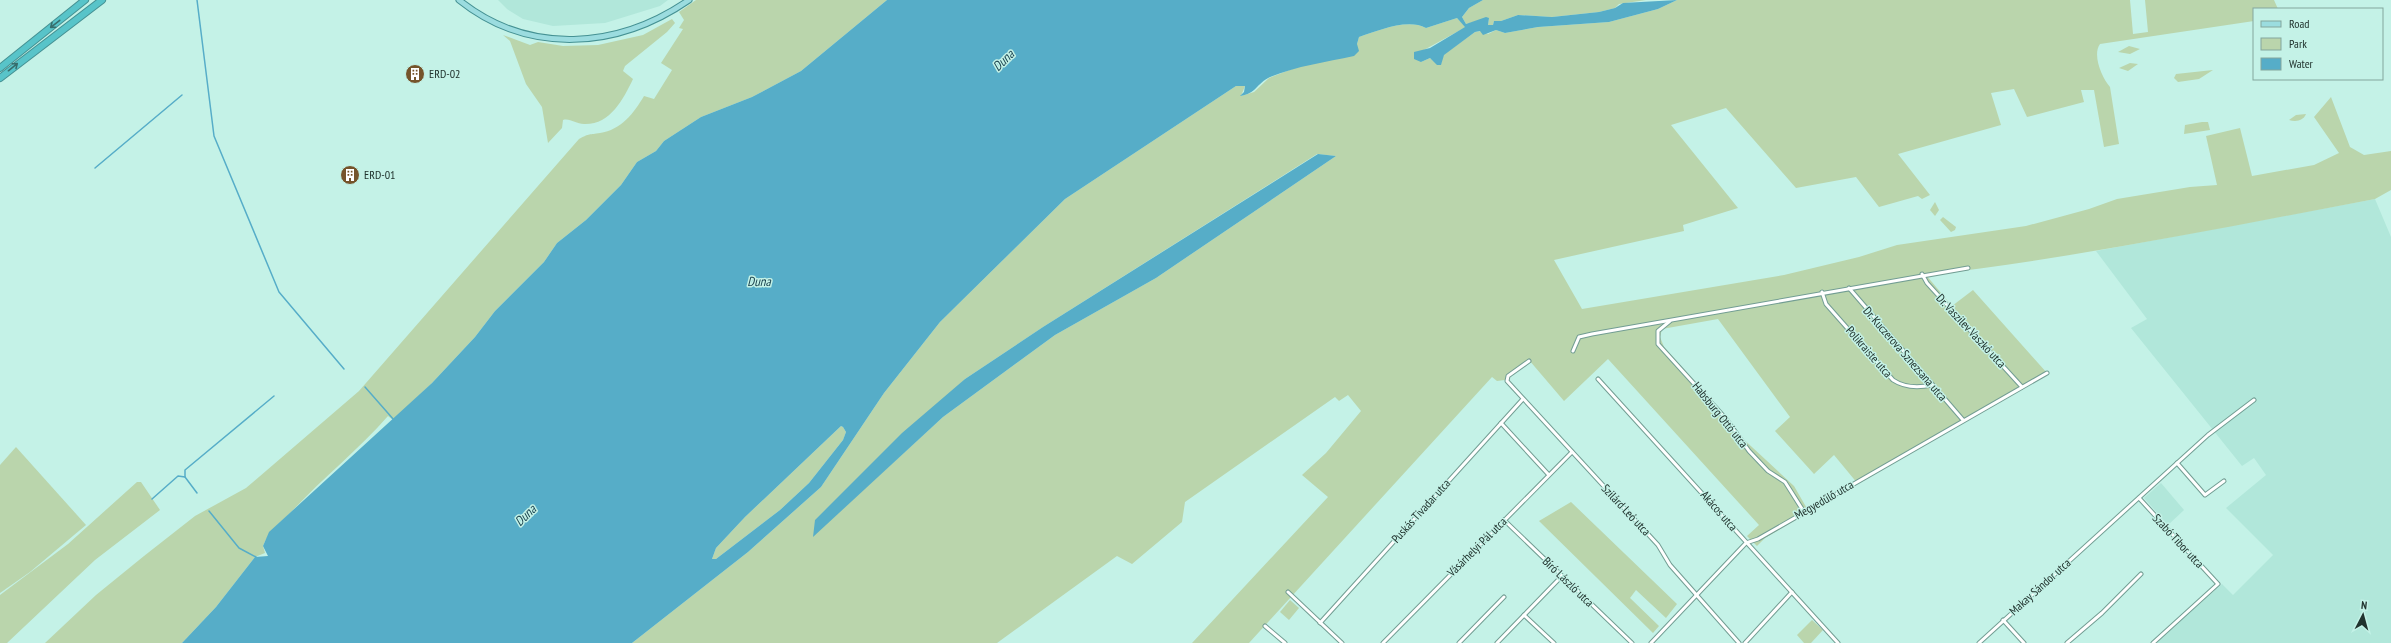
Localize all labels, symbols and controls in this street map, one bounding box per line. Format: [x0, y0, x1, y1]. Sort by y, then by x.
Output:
legend [2253, 8, 2383, 80]
text: Road [2289, 16, 2309, 31]
one-way arrow [49, 20, 60, 28]
text: Park [2289, 36, 2307, 51]
water label: Duna [989, 46, 1018, 75]
text: Water [2289, 56, 2314, 71]
one-way arrow [8, 63, 19, 72]
building icon: ERD-02 [404, 63, 426, 85]
place label: ERD-02 [429, 66, 461, 81]
building icon: ERD-01 [339, 164, 361, 186]
place label: ERD-01 [364, 167, 396, 182]
water label: Duna [747, 273, 771, 290]
street label: Dr. Vaszilev Vaszkó utca [1933, 291, 2010, 371]
street label: Dr. Kuczerova Sznezsana utca [1860, 303, 1951, 404]
street label: Polikraiste utca [1843, 323, 1896, 381]
street label: Habsburg Ottó utca [1689, 379, 1752, 451]
street label: Puskás Tivadar utca [1388, 475, 1453, 546]
street label: Megyedűlő utca [1792, 477, 1856, 522]
street label: Szilárd Leó utca [1599, 481, 1654, 539]
street label: Akácos utca [1698, 487, 1741, 534]
water label: Duna [511, 501, 540, 530]
street label: Szabó Tibor utca [2150, 510, 2207, 571]
street label: Vásárhelyi Pál utca [1443, 514, 1510, 580]
street label: Bíró László utca [1540, 554, 1597, 610]
street label: Makay Sándor utca [2006, 555, 2074, 618]
north arrow [2343, 595, 2383, 635]
text: N [2360, 598, 2368, 612]

